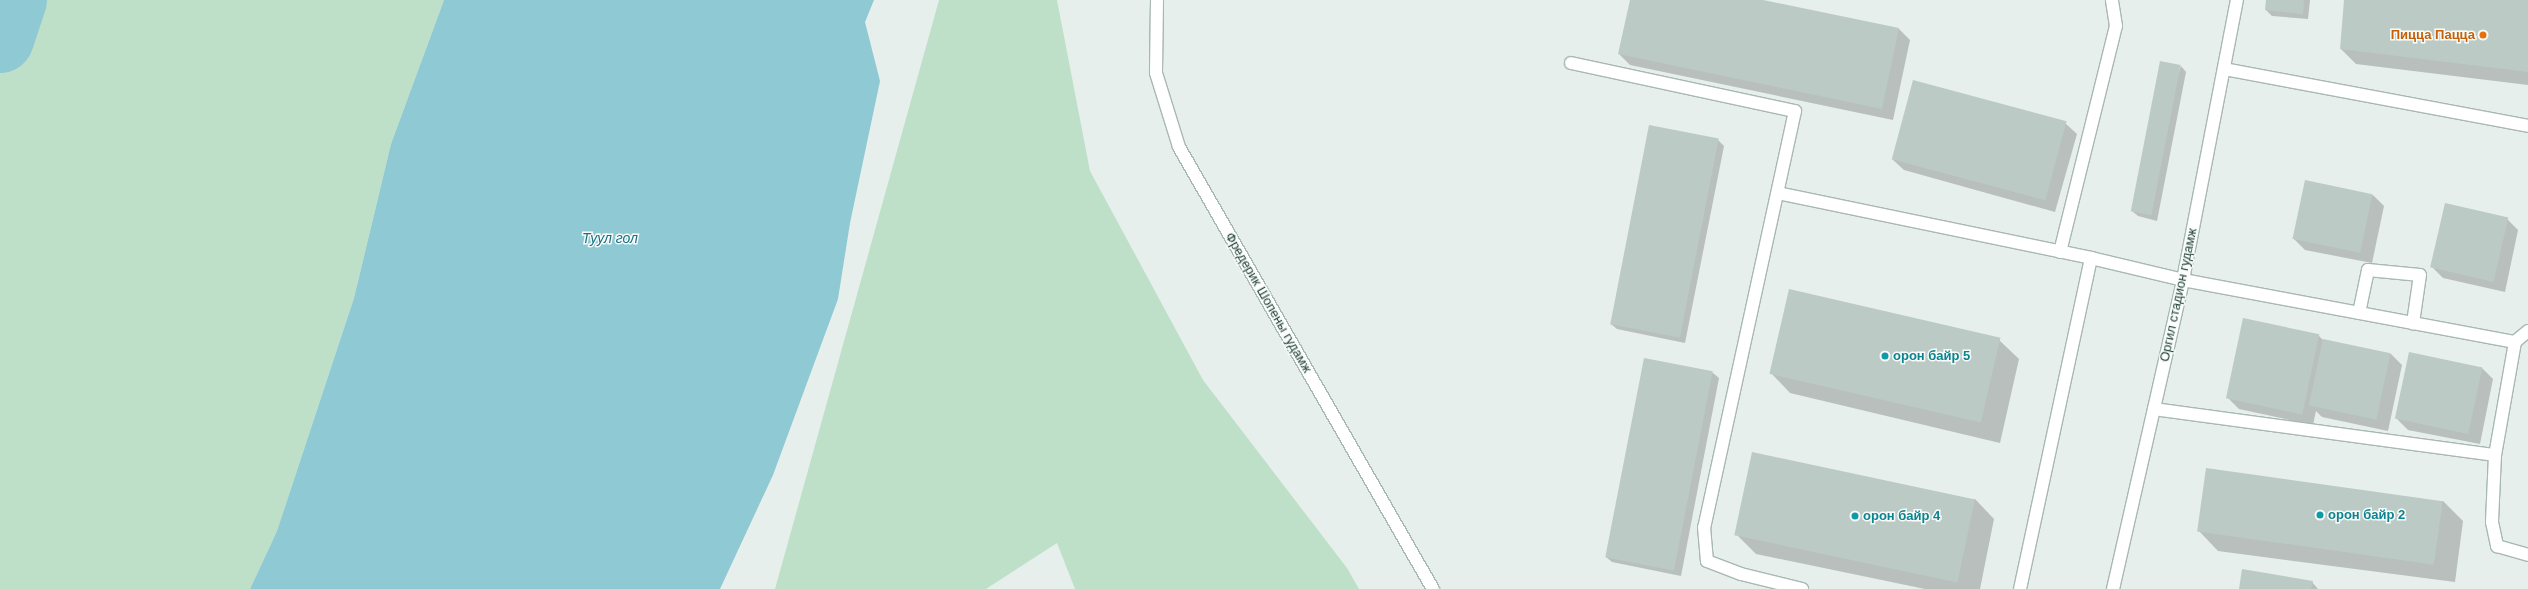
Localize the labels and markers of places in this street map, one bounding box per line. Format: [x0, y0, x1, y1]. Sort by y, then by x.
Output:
place label: Пицца Пацца [2391, 27, 2475, 43]
marker: Пицца Пацца [2478, 30, 2488, 40]
place label: орон байр 5 [1893, 348, 1970, 364]
marker: орон байр 5 [1880, 351, 1890, 361]
place label: орон байр 2 [2328, 507, 2405, 523]
place label: орон байр 4 [1863, 508, 1940, 524]
marker: орон байр 2 [2315, 510, 2325, 520]
marker: орон байр 4 [1850, 511, 1860, 521]

